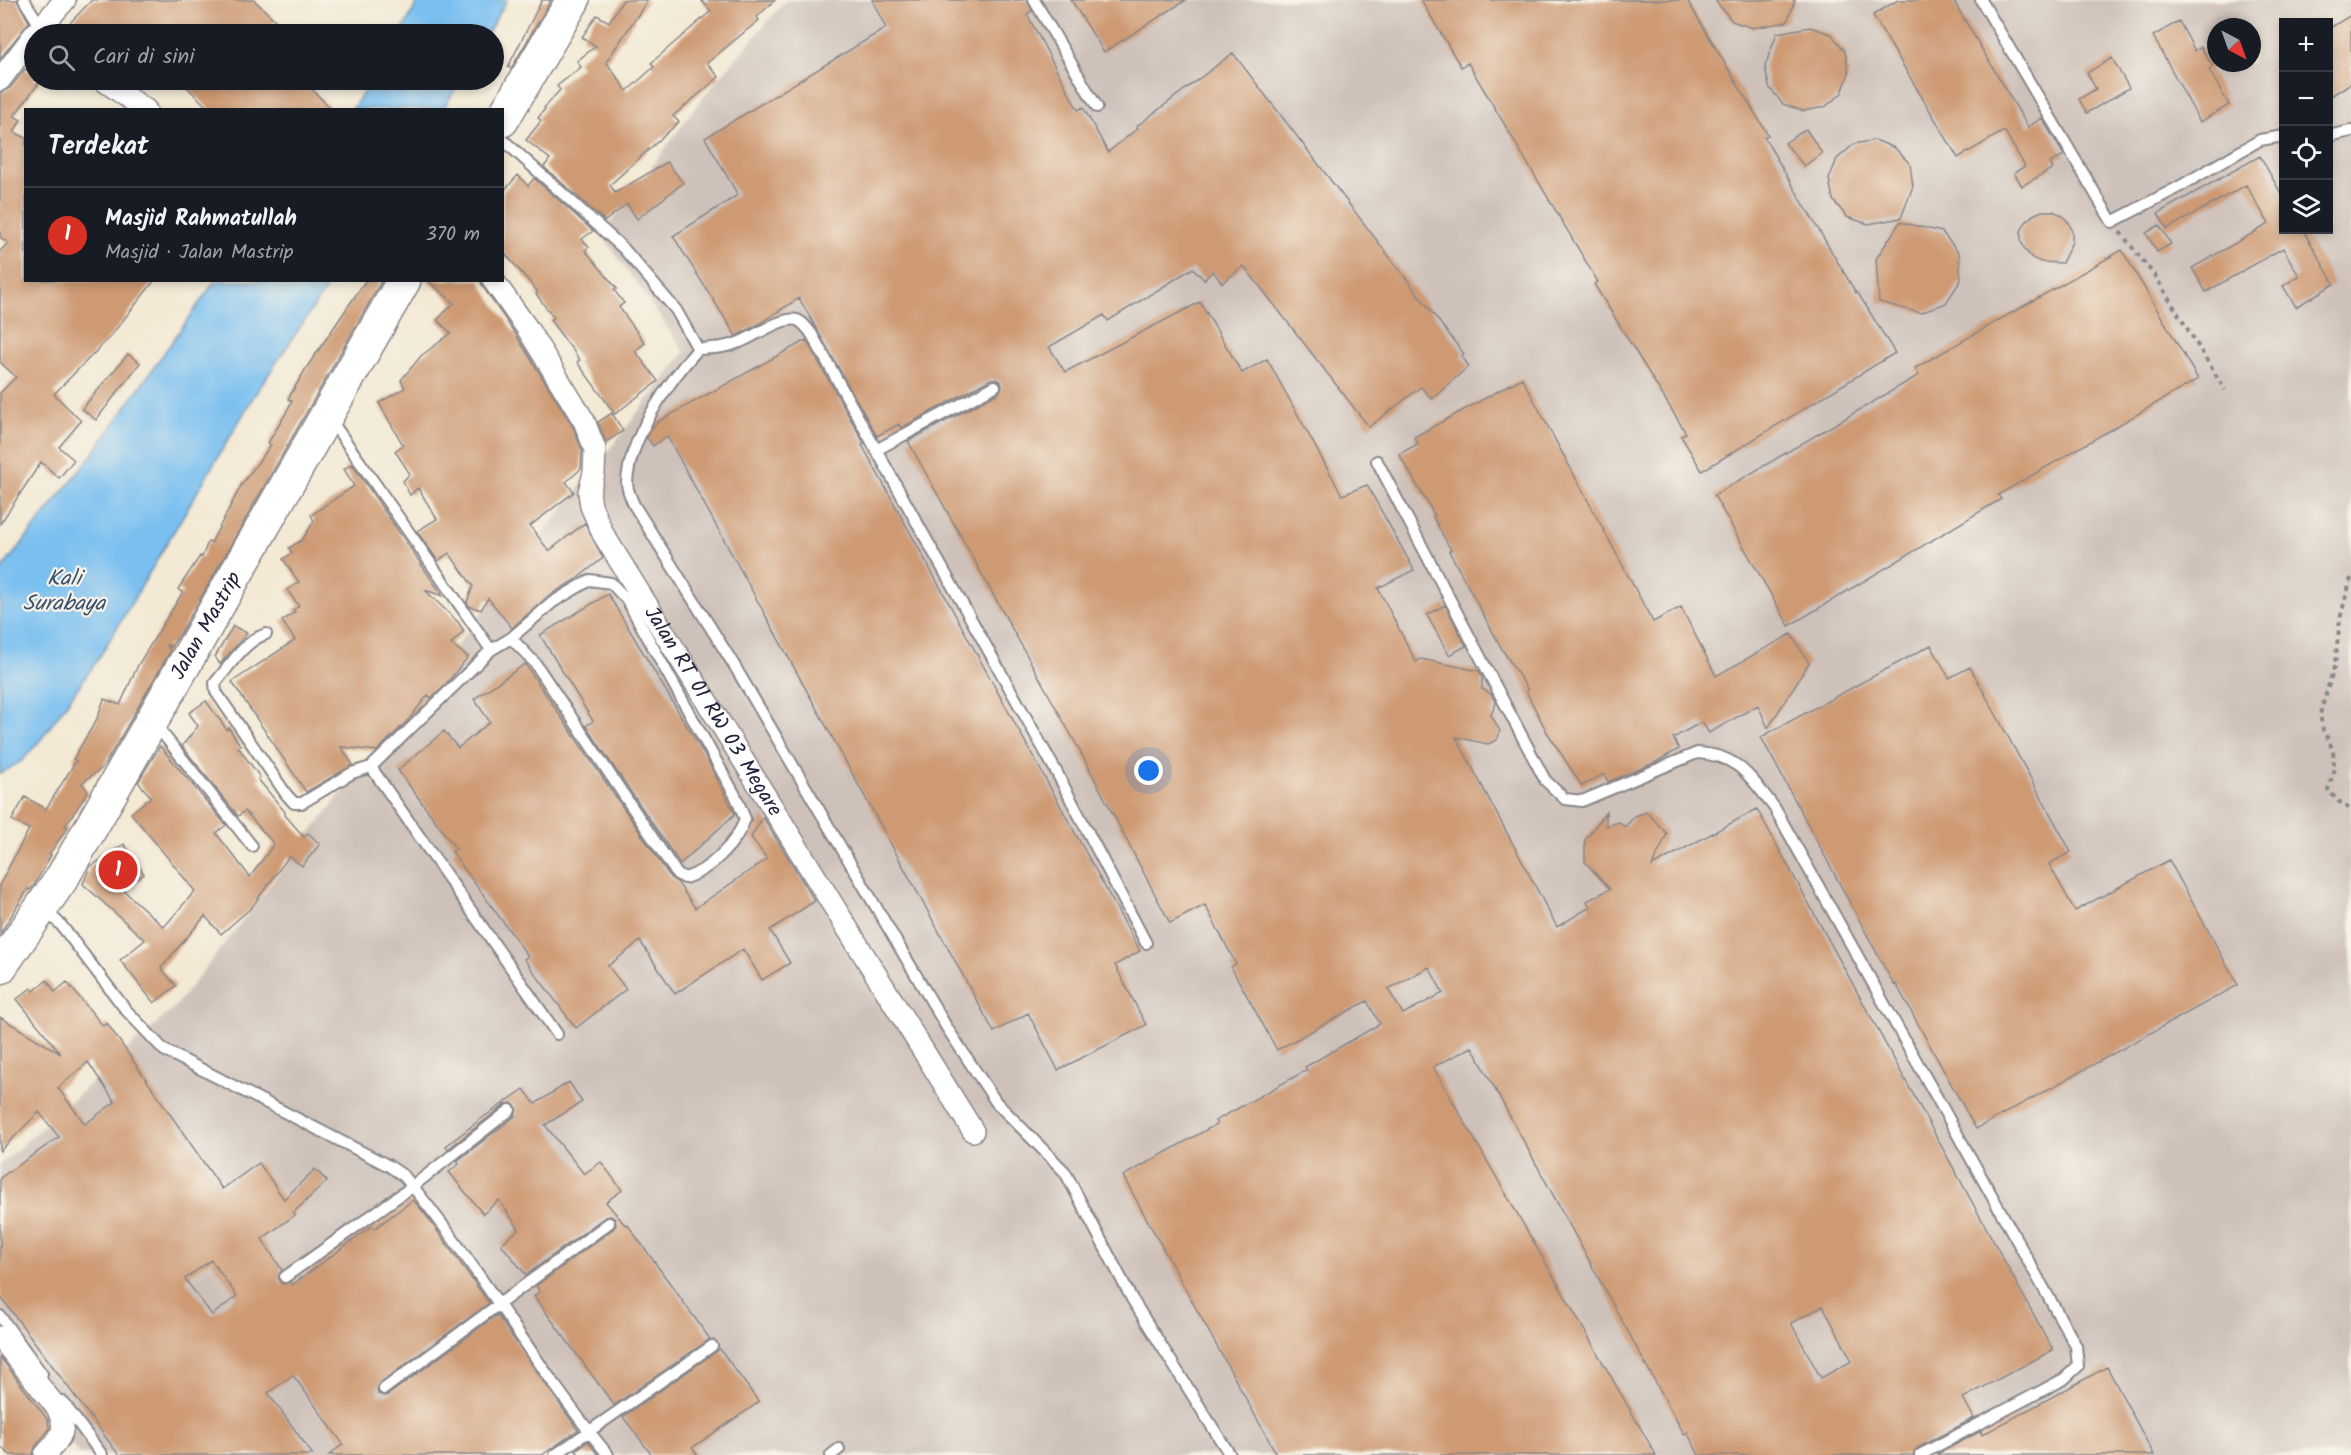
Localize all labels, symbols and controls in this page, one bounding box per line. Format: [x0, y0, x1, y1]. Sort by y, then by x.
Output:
north arrow [2207, 18, 2261, 72]
map controls [2279, 18, 2333, 234]
button: + [2279, 18, 2333, 72]
search box [24, 24, 504, 90]
text: Cari di sini [93, 40, 194, 75]
icon: search [45, 41, 78, 74]
button: − [2279, 72, 2333, 126]
text: Terdekat [48, 126, 149, 168]
button: locate [2279, 126, 2333, 180]
button: layers [2279, 180, 2333, 234]
text: Masjid Rahmatullah [105, 202, 297, 237]
text: 1 [64, 219, 71, 251]
text: 370 m [425, 219, 480, 251]
text: Masjid · Jalan Mastrip [105, 237, 293, 269]
water label: Kali Surabaya [23, 562, 107, 622]
street label: Jalan Mastrip [162, 566, 250, 686]
street label: Jalan RT 01 RW 03 Megare [635, 600, 791, 823]
your location [1134, 756, 1163, 785]
pin: 1 [98, 848, 138, 892]

